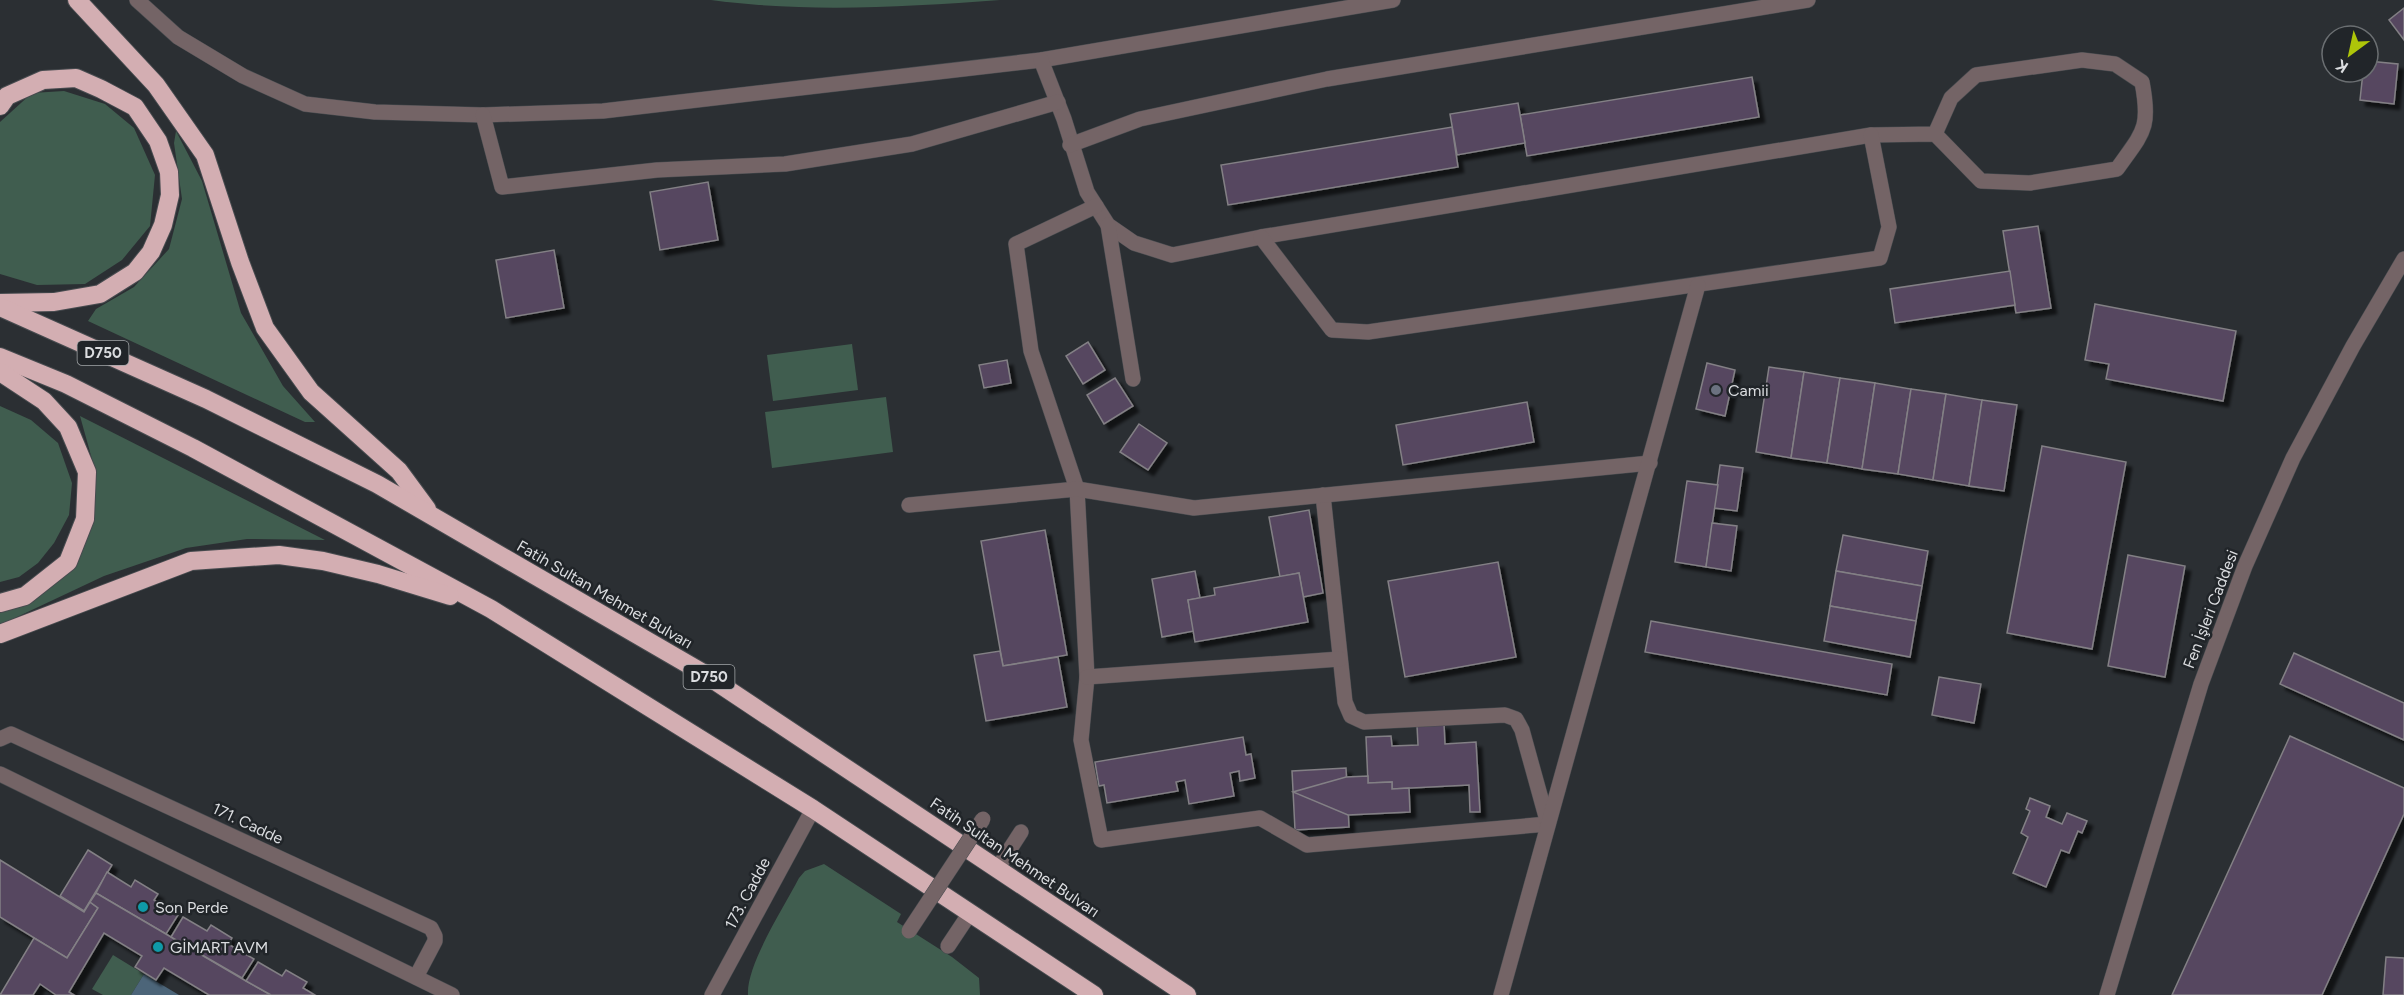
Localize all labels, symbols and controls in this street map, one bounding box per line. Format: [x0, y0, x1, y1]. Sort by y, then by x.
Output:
north arrow [2320, 24, 2380, 84]
text: K [2332, 55, 2352, 77]
road number: D750 [78, 341, 128, 365]
place label: Camii [1728, 381, 1769, 400]
marker: Camii [1709, 383, 1723, 397]
street label: Fatih Sultan Mehmet Bulvarı [513, 536, 696, 653]
street label: Fen İşleri Caddesi [2179, 547, 2242, 671]
road number: D750 [684, 665, 734, 689]
street label: Fatih Sultan Mehmet Bulvarı [927, 794, 1103, 921]
street label: 171. Cadde [209, 799, 287, 848]
street label: 173. Cadde [721, 854, 774, 932]
place label: Son Perde [155, 898, 229, 917]
marker: Son Perde [136, 900, 150, 914]
place label: GİMART AVM [170, 938, 268, 957]
marker: GİMART AVM [151, 940, 165, 954]

